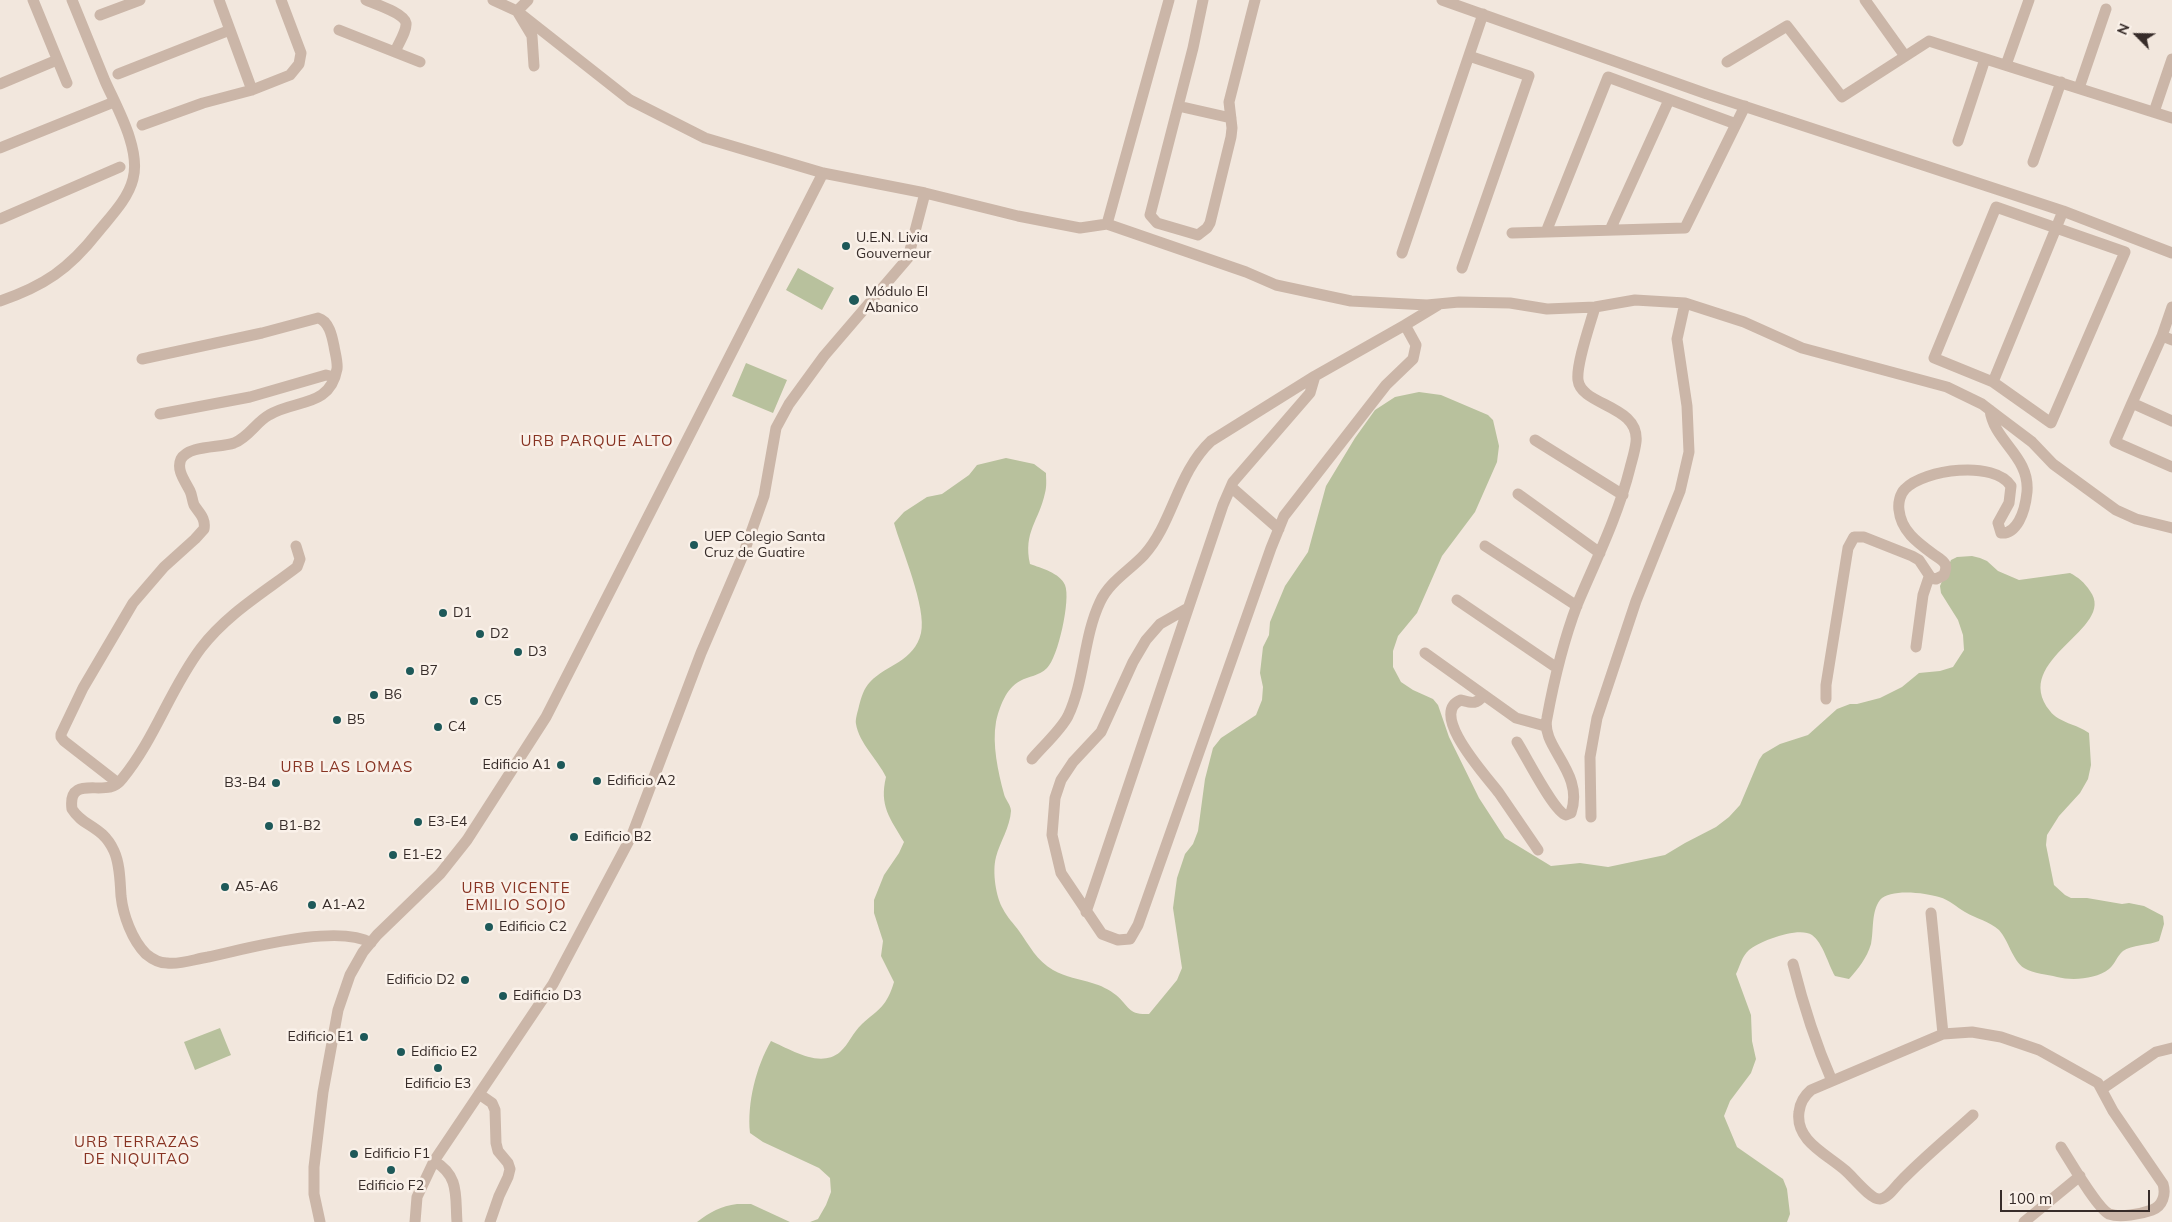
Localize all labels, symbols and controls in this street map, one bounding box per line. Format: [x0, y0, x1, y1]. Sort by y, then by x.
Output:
north arrow [2112, 10, 2162, 60]
text: N [2113, 21, 2134, 38]
place label: U.E.N. Livia Gouverneur [856, 230, 931, 262]
marker: U.E.N. Livia Gouverneur [840, 240, 852, 252]
place label: Módulo El Abanico [865, 284, 928, 316]
marker: Módulo El Abanico [847, 293, 861, 307]
district label: URB PARQUE ALTO [519, 432, 675, 450]
place label: UEP Colegio Santa Cruz de Guatire [704, 529, 825, 562]
marker: UEP Colegio Santa Cruz de Guatire [688, 539, 700, 551]
place label: D1 [453, 605, 472, 621]
marker: D1 [437, 607, 449, 619]
place label: D2 [490, 626, 509, 642]
marker: D2 [474, 628, 486, 640]
place label: D3 [528, 644, 547, 660]
marker: D3 [512, 646, 524, 658]
place label: B7 [420, 663, 438, 679]
marker: B7 [404, 665, 416, 677]
place label: B6 [384, 687, 402, 703]
marker: B6 [368, 689, 380, 701]
place label: C5 [484, 693, 502, 709]
marker: C5 [468, 695, 480, 707]
place label: B5 [347, 712, 365, 728]
marker: B5 [331, 714, 343, 726]
place label: C4 [448, 719, 466, 735]
marker: C4 [432, 721, 444, 733]
place label: Edificio A1 [482, 757, 551, 773]
district label: URB LAS LOMAS [279, 758, 415, 776]
marker: Edificio A1 [555, 759, 567, 771]
place label: Edificio A2 [607, 773, 676, 789]
place label: B3-B4 [224, 775, 266, 791]
marker: Edificio A2 [591, 775, 603, 787]
marker: B3-B4 [270, 777, 282, 789]
place label: E3-E4 [428, 814, 467, 830]
marker: E3-E4 [412, 816, 424, 828]
place label: B1-B2 [279, 818, 321, 834]
marker: B1-B2 [263, 820, 275, 832]
place label: Edificio B2 [584, 829, 652, 845]
marker: Edificio B2 [568, 831, 580, 843]
place label: E1-E2 [403, 847, 442, 863]
marker: E1-E2 [387, 849, 399, 861]
place label: A5-A6 [235, 879, 278, 895]
district label: URB VICENTE EMILIO SOJO [460, 879, 572, 914]
marker: A5-A6 [219, 881, 231, 893]
place label: A1-A2 [322, 897, 365, 913]
marker: A1-A2 [306, 899, 318, 911]
place label: Edificio C2 [499, 919, 567, 935]
marker: Edificio C2 [483, 921, 495, 933]
place label: Edificio D2 [386, 972, 455, 988]
marker: Edificio D2 [459, 974, 471, 986]
place label: Edificio D3 [513, 988, 582, 1004]
marker: Edificio D3 [497, 990, 509, 1002]
place label: Edificio E1 [288, 1029, 354, 1045]
marker: Edificio E1 [358, 1031, 370, 1043]
place label: Edificio E2 [411, 1044, 477, 1060]
marker: Edificio E2 [395, 1046, 407, 1058]
marker: Edificio E3 [432, 1062, 444, 1074]
place label: Edificio E3 [405, 1076, 471, 1092]
district label: URB TERRAZAS DE NIQUITAO [73, 1133, 201, 1168]
place label: Edificio F1 [364, 1146, 430, 1162]
marker: Edificio F1 [348, 1148, 360, 1160]
marker: Edificio F2 [385, 1164, 397, 1176]
place label: Edificio F2 [358, 1178, 424, 1194]
scale bar [2002, 1180, 2152, 1212]
text: 100 m [2008, 1189, 2052, 1208]

